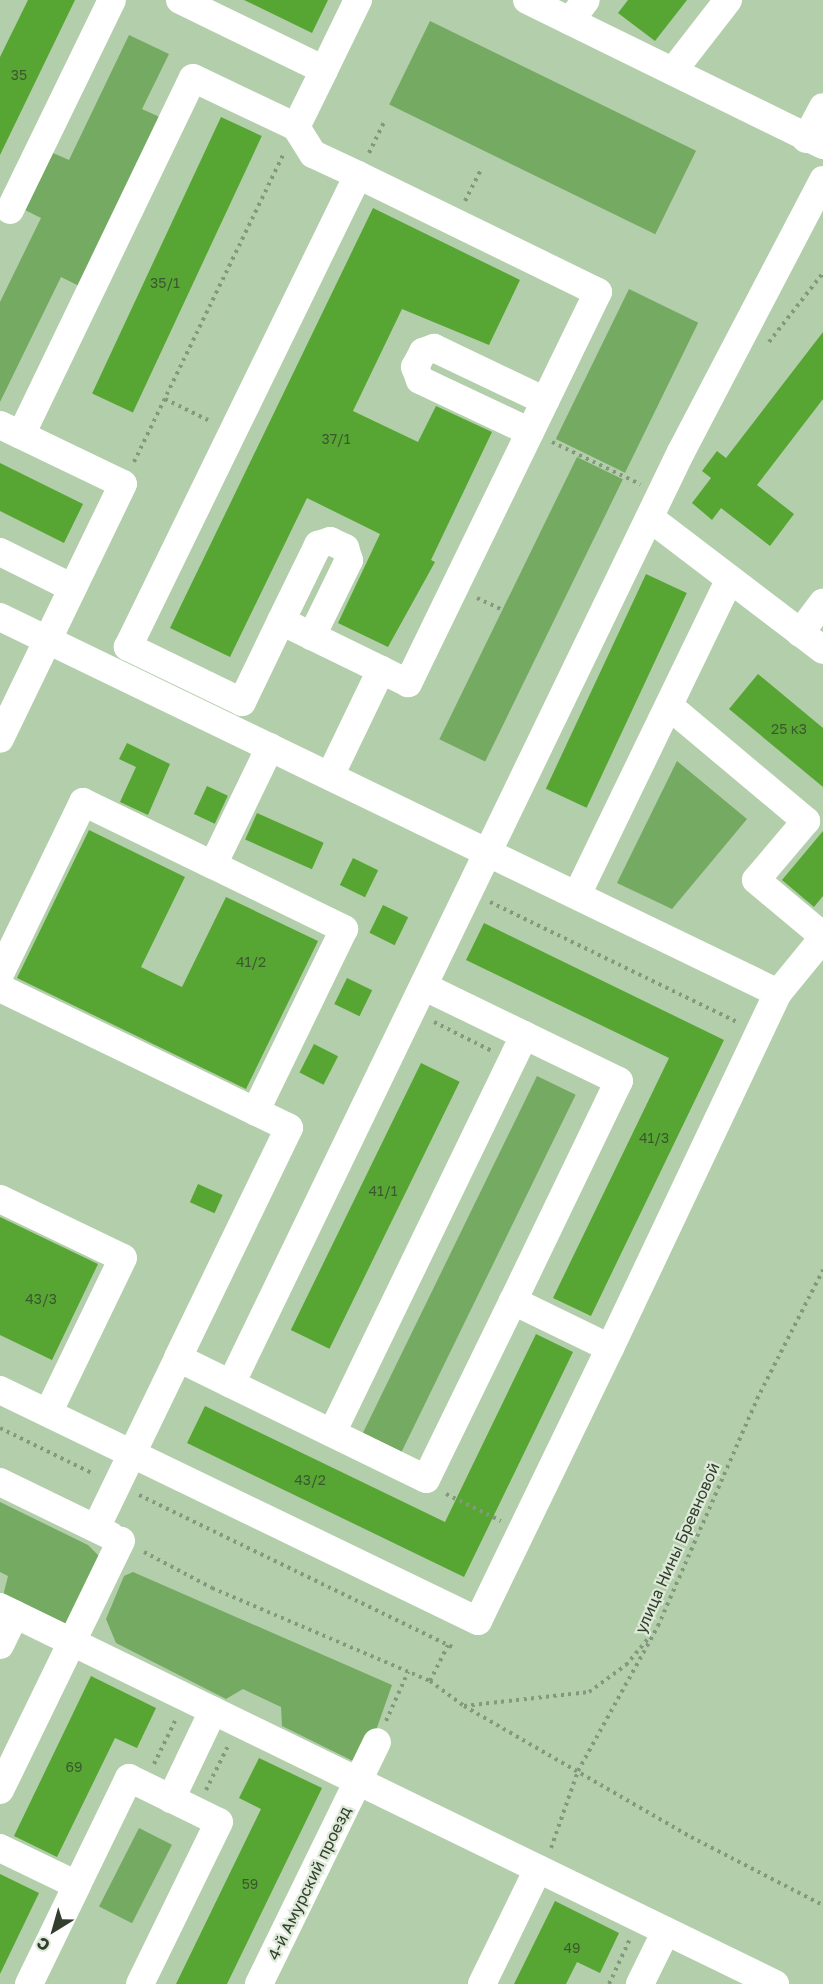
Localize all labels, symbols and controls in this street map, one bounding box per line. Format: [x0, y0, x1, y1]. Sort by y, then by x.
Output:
house number: 35 [11, 67, 27, 83]
house number: 35/1 [150, 275, 180, 291]
house number: 37/1 [321, 431, 351, 447]
house number: 25 к3 [771, 721, 807, 737]
house number: 41/2 [236, 954, 266, 970]
house number: 41/3 [639, 1130, 669, 1146]
house number: 41/1 [369, 1183, 397, 1199]
house number: 43/3 [25, 1291, 57, 1307]
street label: улица Нины Бревновой [631, 1460, 723, 1636]
house number: 43/2 [294, 1472, 326, 1488]
house number: 69 [66, 1759, 82, 1775]
street label: 4-й Амурский проезд [263, 1803, 355, 1963]
house number: 59 [242, 1876, 258, 1892]
north arrow [24, 1900, 84, 1960]
text: С [33, 1933, 54, 1956]
house number: 49 [563, 1940, 581, 1956]

